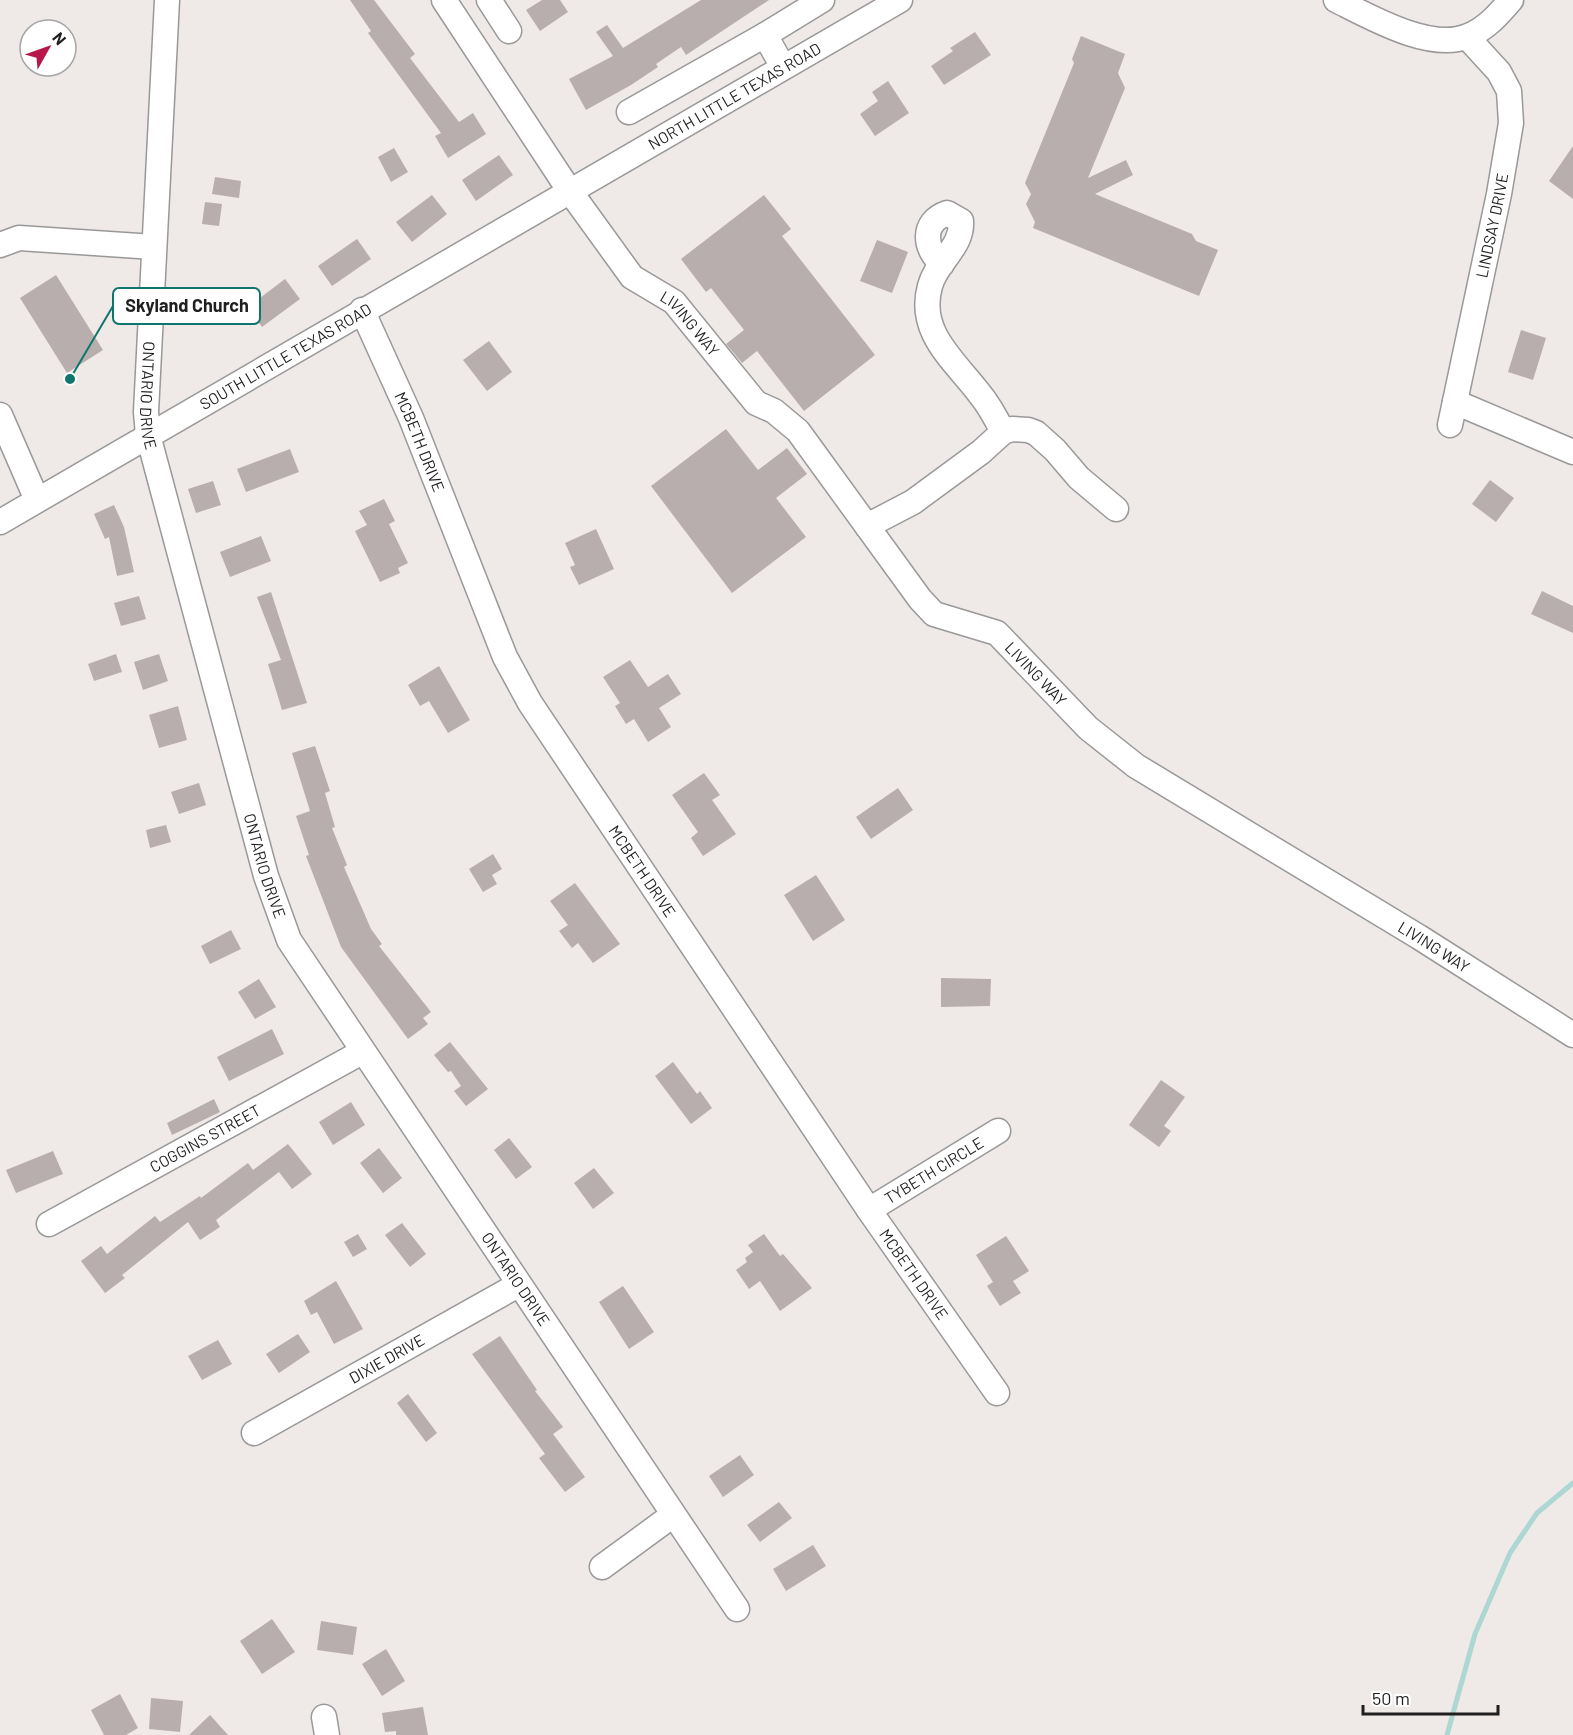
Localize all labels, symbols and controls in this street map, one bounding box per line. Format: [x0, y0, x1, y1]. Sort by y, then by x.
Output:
north arrow [18, 18, 78, 78]
text: N [49, 28, 71, 48]
street label: NORTH LITTLE TEXAS ROAD [645, 38, 824, 153]
street label: LINDSAY DRIVE [1471, 171, 1511, 279]
street label: LIVING WAY [657, 286, 724, 359]
callout: Skyland Church [113, 288, 260, 324]
text: Skyland Church [125, 294, 249, 316]
street label: SOUTH LITTLE TEXAS ROAD [196, 299, 374, 413]
street label: ONTARIO DRIVE [137, 341, 161, 451]
street label: MCBETH DRIVE [391, 389, 449, 494]
street label: LIVING WAY [1001, 638, 1071, 709]
street label: ONTARIO DRIVE [241, 811, 290, 921]
street label: MCBETH DRIVE [605, 821, 680, 920]
street label: LIVING WAY [1395, 917, 1474, 976]
street label: COGGINS STREET [146, 1100, 263, 1176]
street label: TYBETH CIRCLE [881, 1132, 987, 1207]
street label: MCBETH DRIVE [876, 1225, 953, 1323]
street label: ONTARIO DRIVE [478, 1228, 554, 1329]
street label: DIXIE DRIVE [345, 1330, 427, 1387]
scale bar [1363, 1678, 1498, 1716]
text: 50 m [1372, 1687, 1410, 1709]

